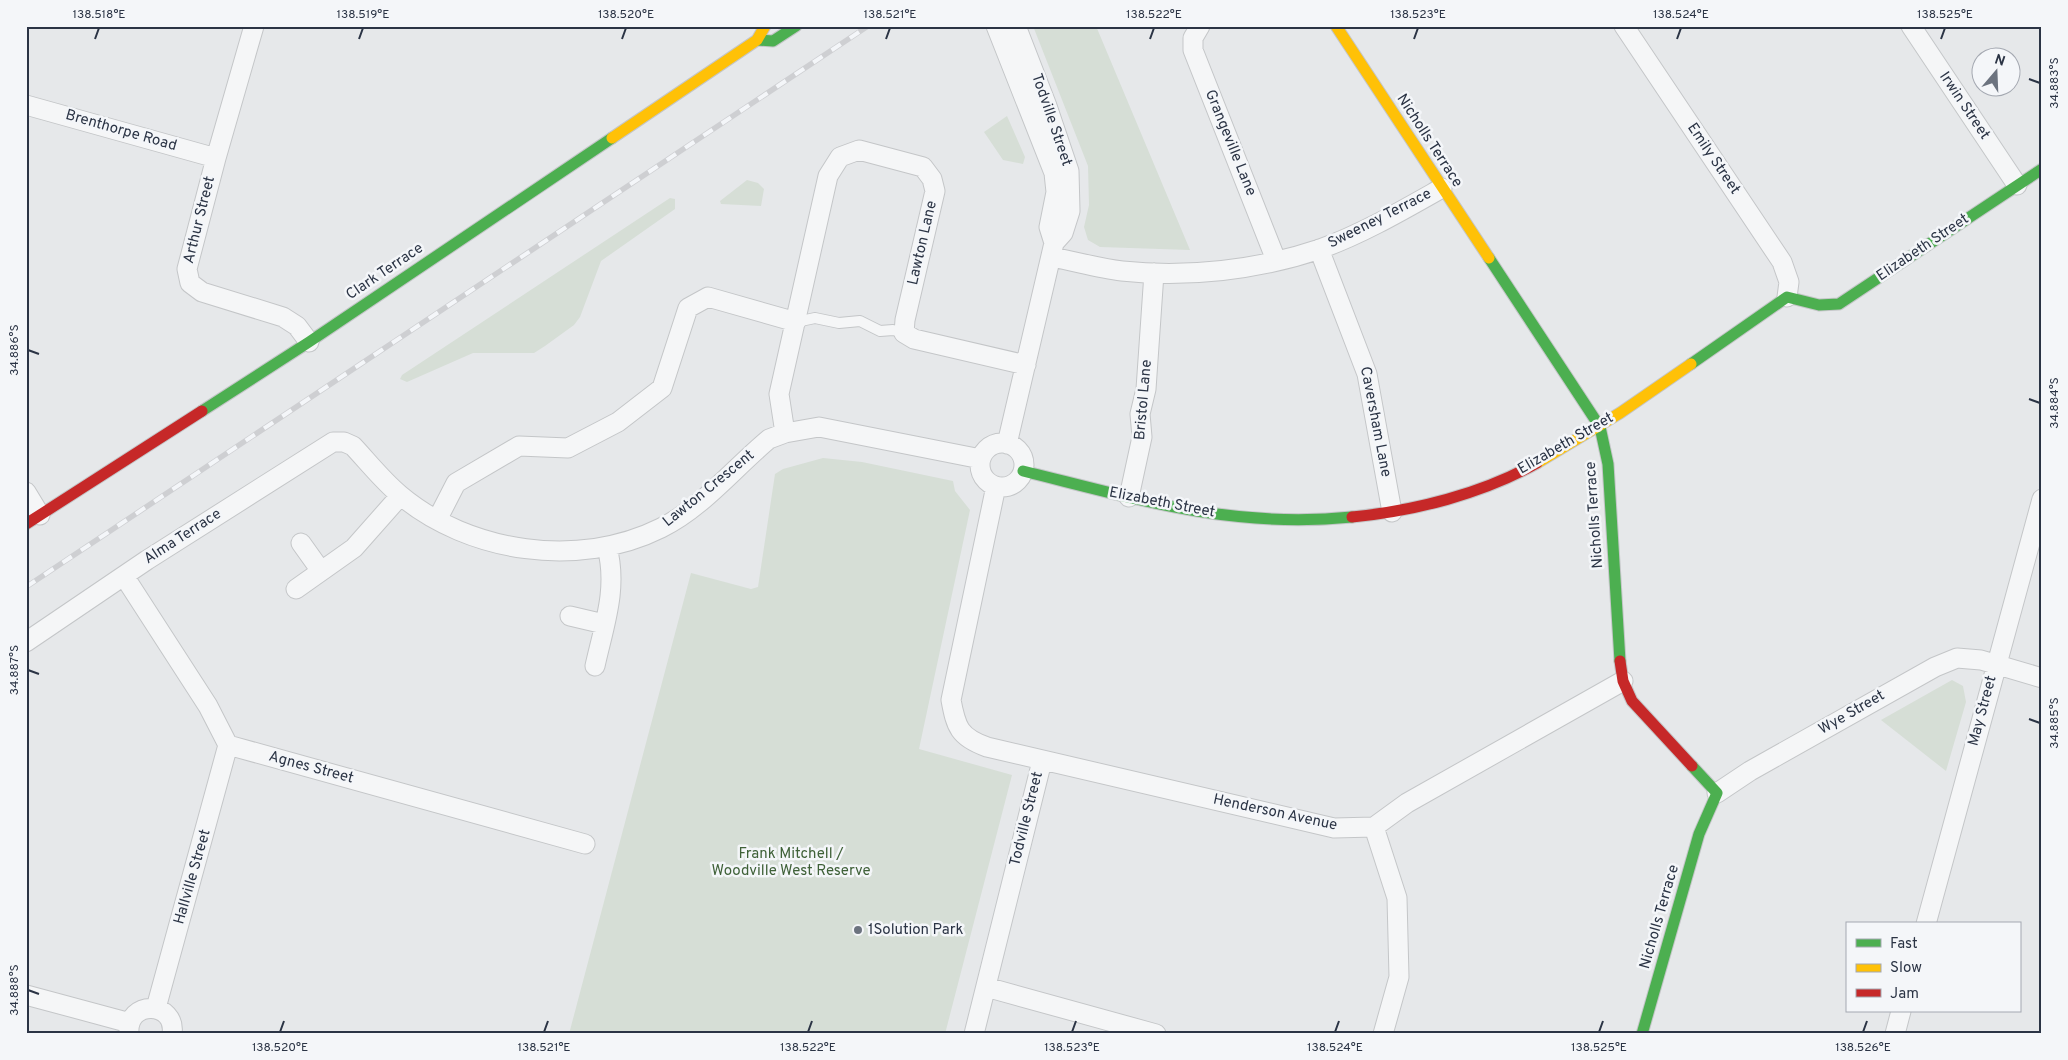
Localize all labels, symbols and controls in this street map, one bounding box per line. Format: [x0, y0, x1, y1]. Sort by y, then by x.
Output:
text: 138.518°E [72, 7, 126, 23]
text: 138.519°E [337, 7, 389, 23]
text: 138.520°E [598, 7, 654, 23]
text: 138.521°E [864, 7, 916, 23]
text: 138.522°E [1126, 7, 1182, 23]
text: 138.523°E [1390, 7, 1446, 23]
text: 138.524°E [1653, 7, 1709, 23]
text: 138.525°E [1917, 7, 1973, 23]
north arrow [1970, 48, 2020, 98]
text: N [1992, 51, 2007, 71]
text: 34.883°S [2047, 57, 2063, 109]
street label: Irwin Street [1934, 68, 1994, 144]
street label: Todville Street [1026, 71, 1076, 169]
street label: Grangeville Lane [1200, 87, 1260, 199]
street label: Nicholls Terrace [1392, 91, 1466, 191]
street label: Brenthorpe Road [63, 106, 179, 156]
street label: Emily Street [1682, 120, 1744, 198]
street label: Arthur Street [180, 174, 220, 266]
street label: Sweeney Terrace [1325, 185, 1435, 253]
street label: Lawton Lane [904, 199, 942, 287]
street label: Elizabeth Street [1873, 210, 1973, 286]
street label: Clark Terrace [343, 239, 427, 305]
text: 34.886°S [7, 324, 23, 376]
street label: Bristol Lane [1131, 359, 1157, 441]
street label: Caversham Lane [1355, 365, 1395, 479]
text: 34.884°S [2047, 377, 2063, 429]
street label: Elizabeth Street [1515, 409, 1617, 479]
street label: Lawton Crescent [659, 446, 759, 532]
street label: Nicholls Terrace [1582, 461, 1608, 569]
street label: Elizabeth Street [1107, 483, 1217, 523]
street label: Alma Terrace [141, 505, 225, 569]
text: 34.887°S [7, 645, 23, 695]
street label: May Street [1964, 674, 2002, 748]
street label: Wye Street [1816, 686, 1888, 740]
text: 34.885°S [2047, 697, 2063, 749]
street label: Agnes Street [267, 748, 355, 788]
street label: Todville Street [1006, 770, 1048, 868]
street label: Henderson Avenue [1211, 791, 1339, 835]
street label: Hallville Street [170, 827, 216, 927]
park label: Frank Mitchell / Woodville West Reserve [711, 845, 871, 881]
street label: Nicholls Terrace [1636, 863, 1684, 971]
place label: 1Solution Park [868, 921, 963, 940]
legend [1846, 922, 2020, 1012]
marker: 1Solution Park [852, 924, 864, 936]
text: Fast [1890, 935, 1918, 954]
text: Slow [1890, 959, 1922, 978]
text: 34.888°S [7, 964, 23, 1016]
text: Jam [1890, 985, 1919, 1004]
text: 138.520°E [252, 1040, 308, 1056]
text: 138.521°E [518, 1040, 570, 1056]
text: 138.522°E [780, 1040, 836, 1056]
text: 138.523°E [1044, 1040, 1100, 1056]
text: 138.524°E [1307, 1040, 1363, 1056]
text: 138.525°E [1571, 1040, 1627, 1056]
text: 138.526°E [1835, 1040, 1891, 1056]

